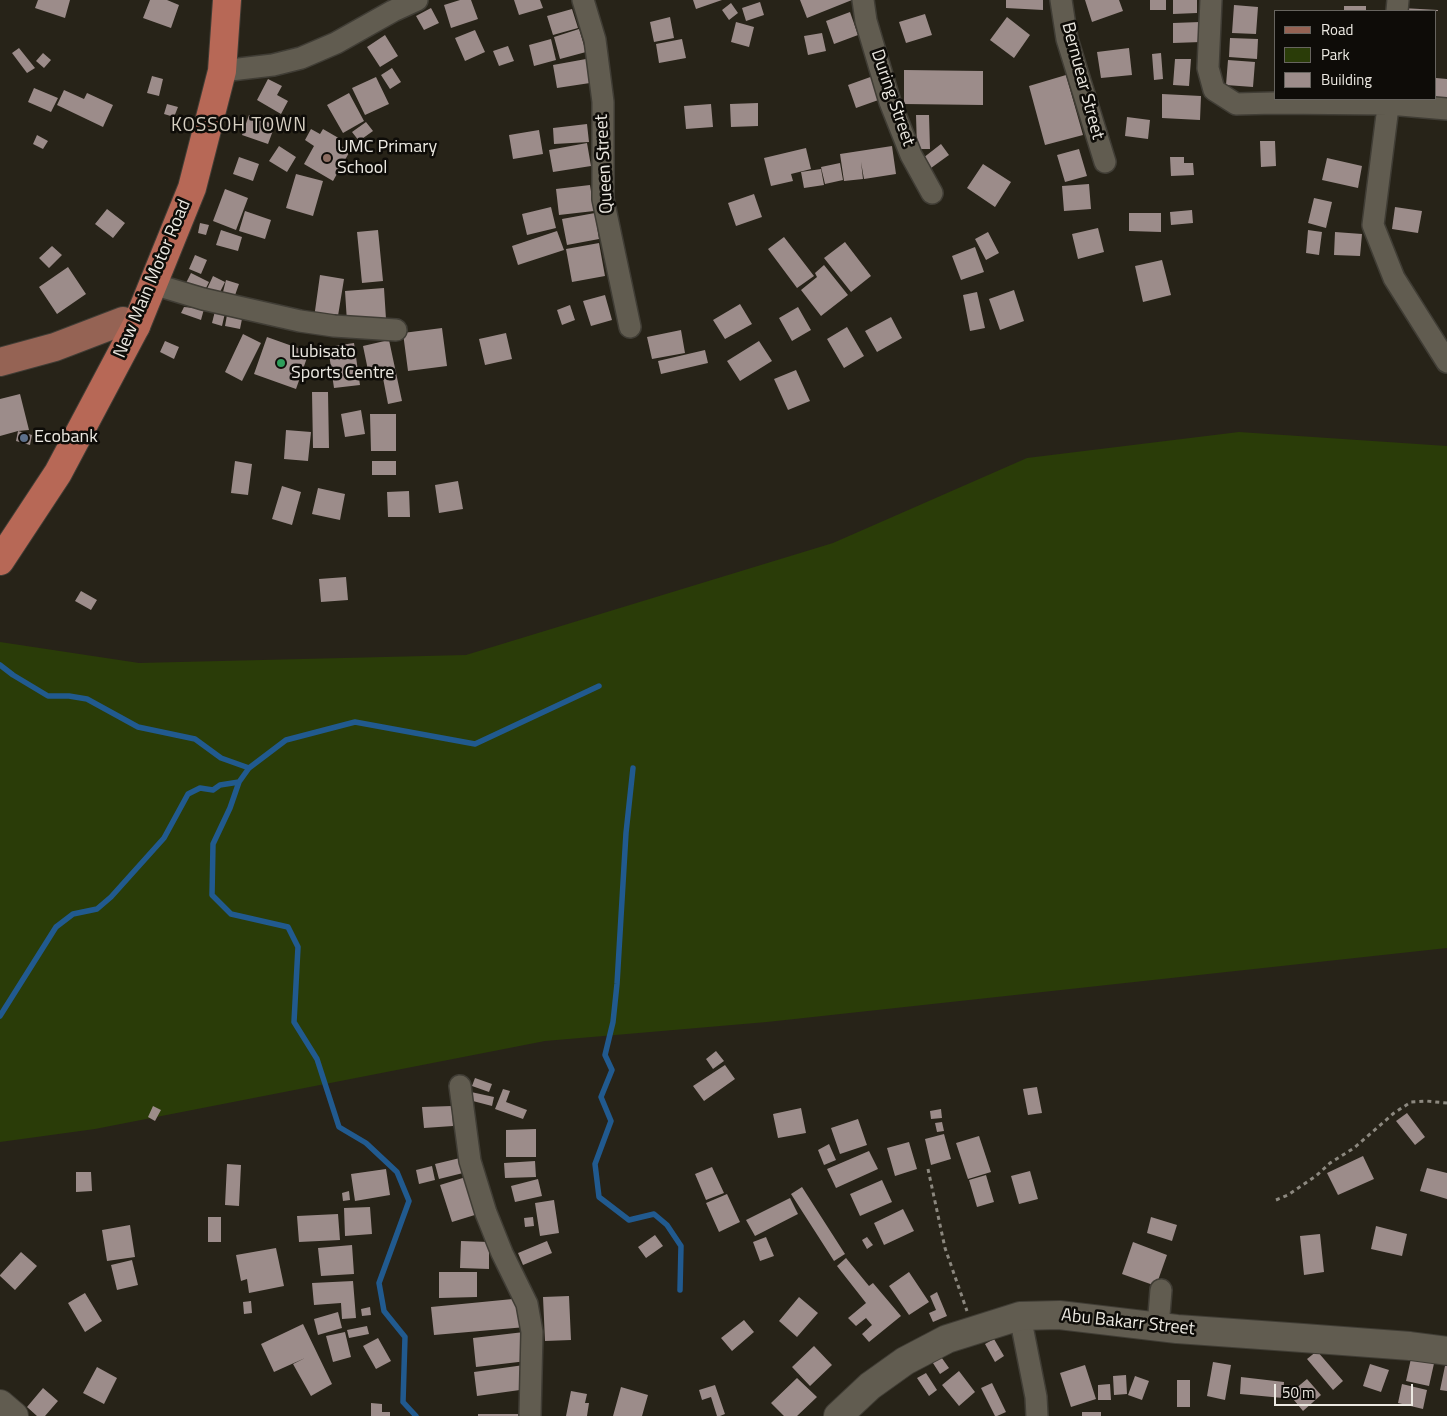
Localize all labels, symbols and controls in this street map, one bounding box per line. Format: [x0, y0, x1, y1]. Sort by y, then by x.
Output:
legend [1274, 10, 1437, 100]
text: Road [1321, 18, 1353, 41]
street label: Bernuear Street [1056, 20, 1108, 142]
text: Park [1321, 43, 1350, 66]
street label: During Street [865, 47, 919, 149]
text: Building [1321, 68, 1372, 91]
street label: Queen Street [592, 114, 618, 214]
district label: KOSSOH TOWN [170, 115, 308, 137]
place label: UMC Primary School [337, 137, 437, 180]
marker: UMC Primary School [321, 152, 333, 164]
street label: New Main Motor Road [110, 197, 196, 361]
place label: Lubisato Sports Centre [291, 342, 394, 384]
marker: Lubisato Sports Centre [275, 357, 287, 369]
place label: Ecobank [34, 427, 98, 449]
marker: Ecobank [18, 432, 30, 444]
street label: Abu Bakarr Street [1060, 1305, 1196, 1341]
scale bar [1277, 1374, 1416, 1406]
text: 50 m [1282, 1381, 1315, 1404]

